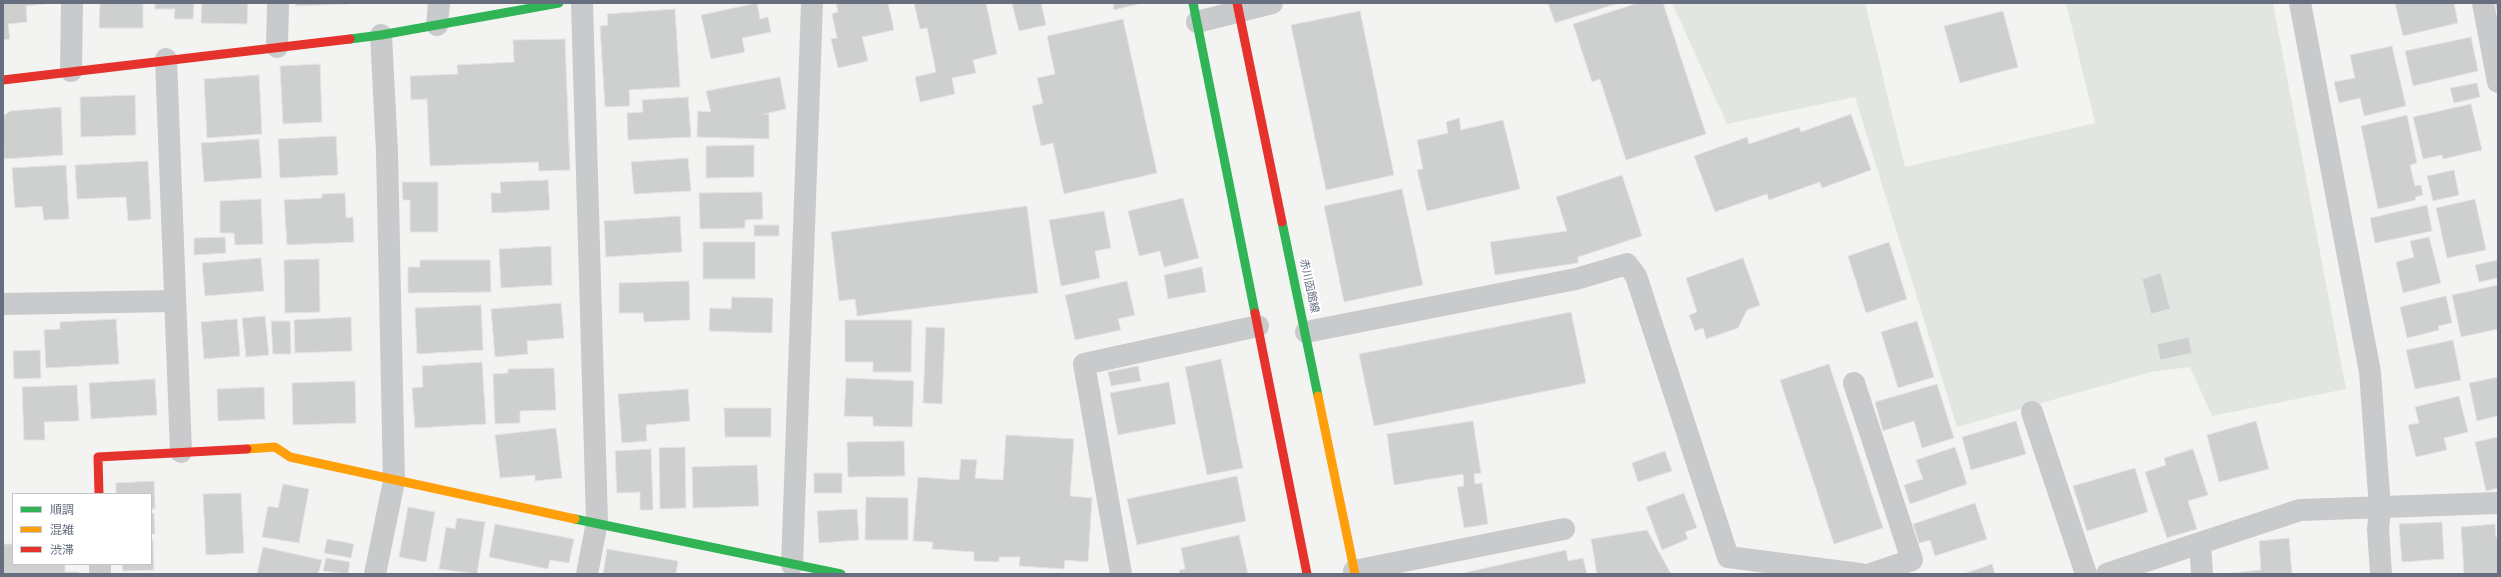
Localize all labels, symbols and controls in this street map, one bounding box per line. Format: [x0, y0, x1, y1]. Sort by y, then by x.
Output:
street label: 赤川函館線 [1297, 258, 1321, 314]
legend [12, 493, 152, 565]
text: 順調 [50, 501, 74, 518]
text: 混雑 [50, 521, 74, 538]
text: 渋滞 [50, 541, 74, 558]

